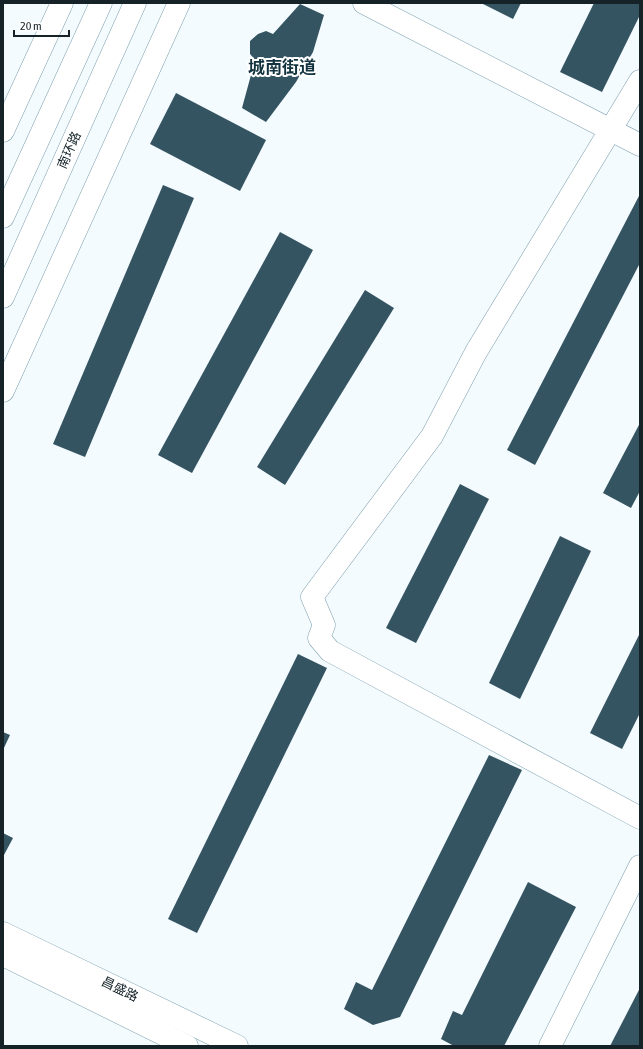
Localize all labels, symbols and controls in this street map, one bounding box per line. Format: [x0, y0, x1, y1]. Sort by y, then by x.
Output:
scale bar [14, 12, 69, 38]
text: 20 m [20, 19, 42, 33]
district label: 城南街道 [248, 57, 316, 77]
street label: 南环路 [54, 129, 84, 171]
street label: 昌盛路 [99, 974, 141, 1004]

